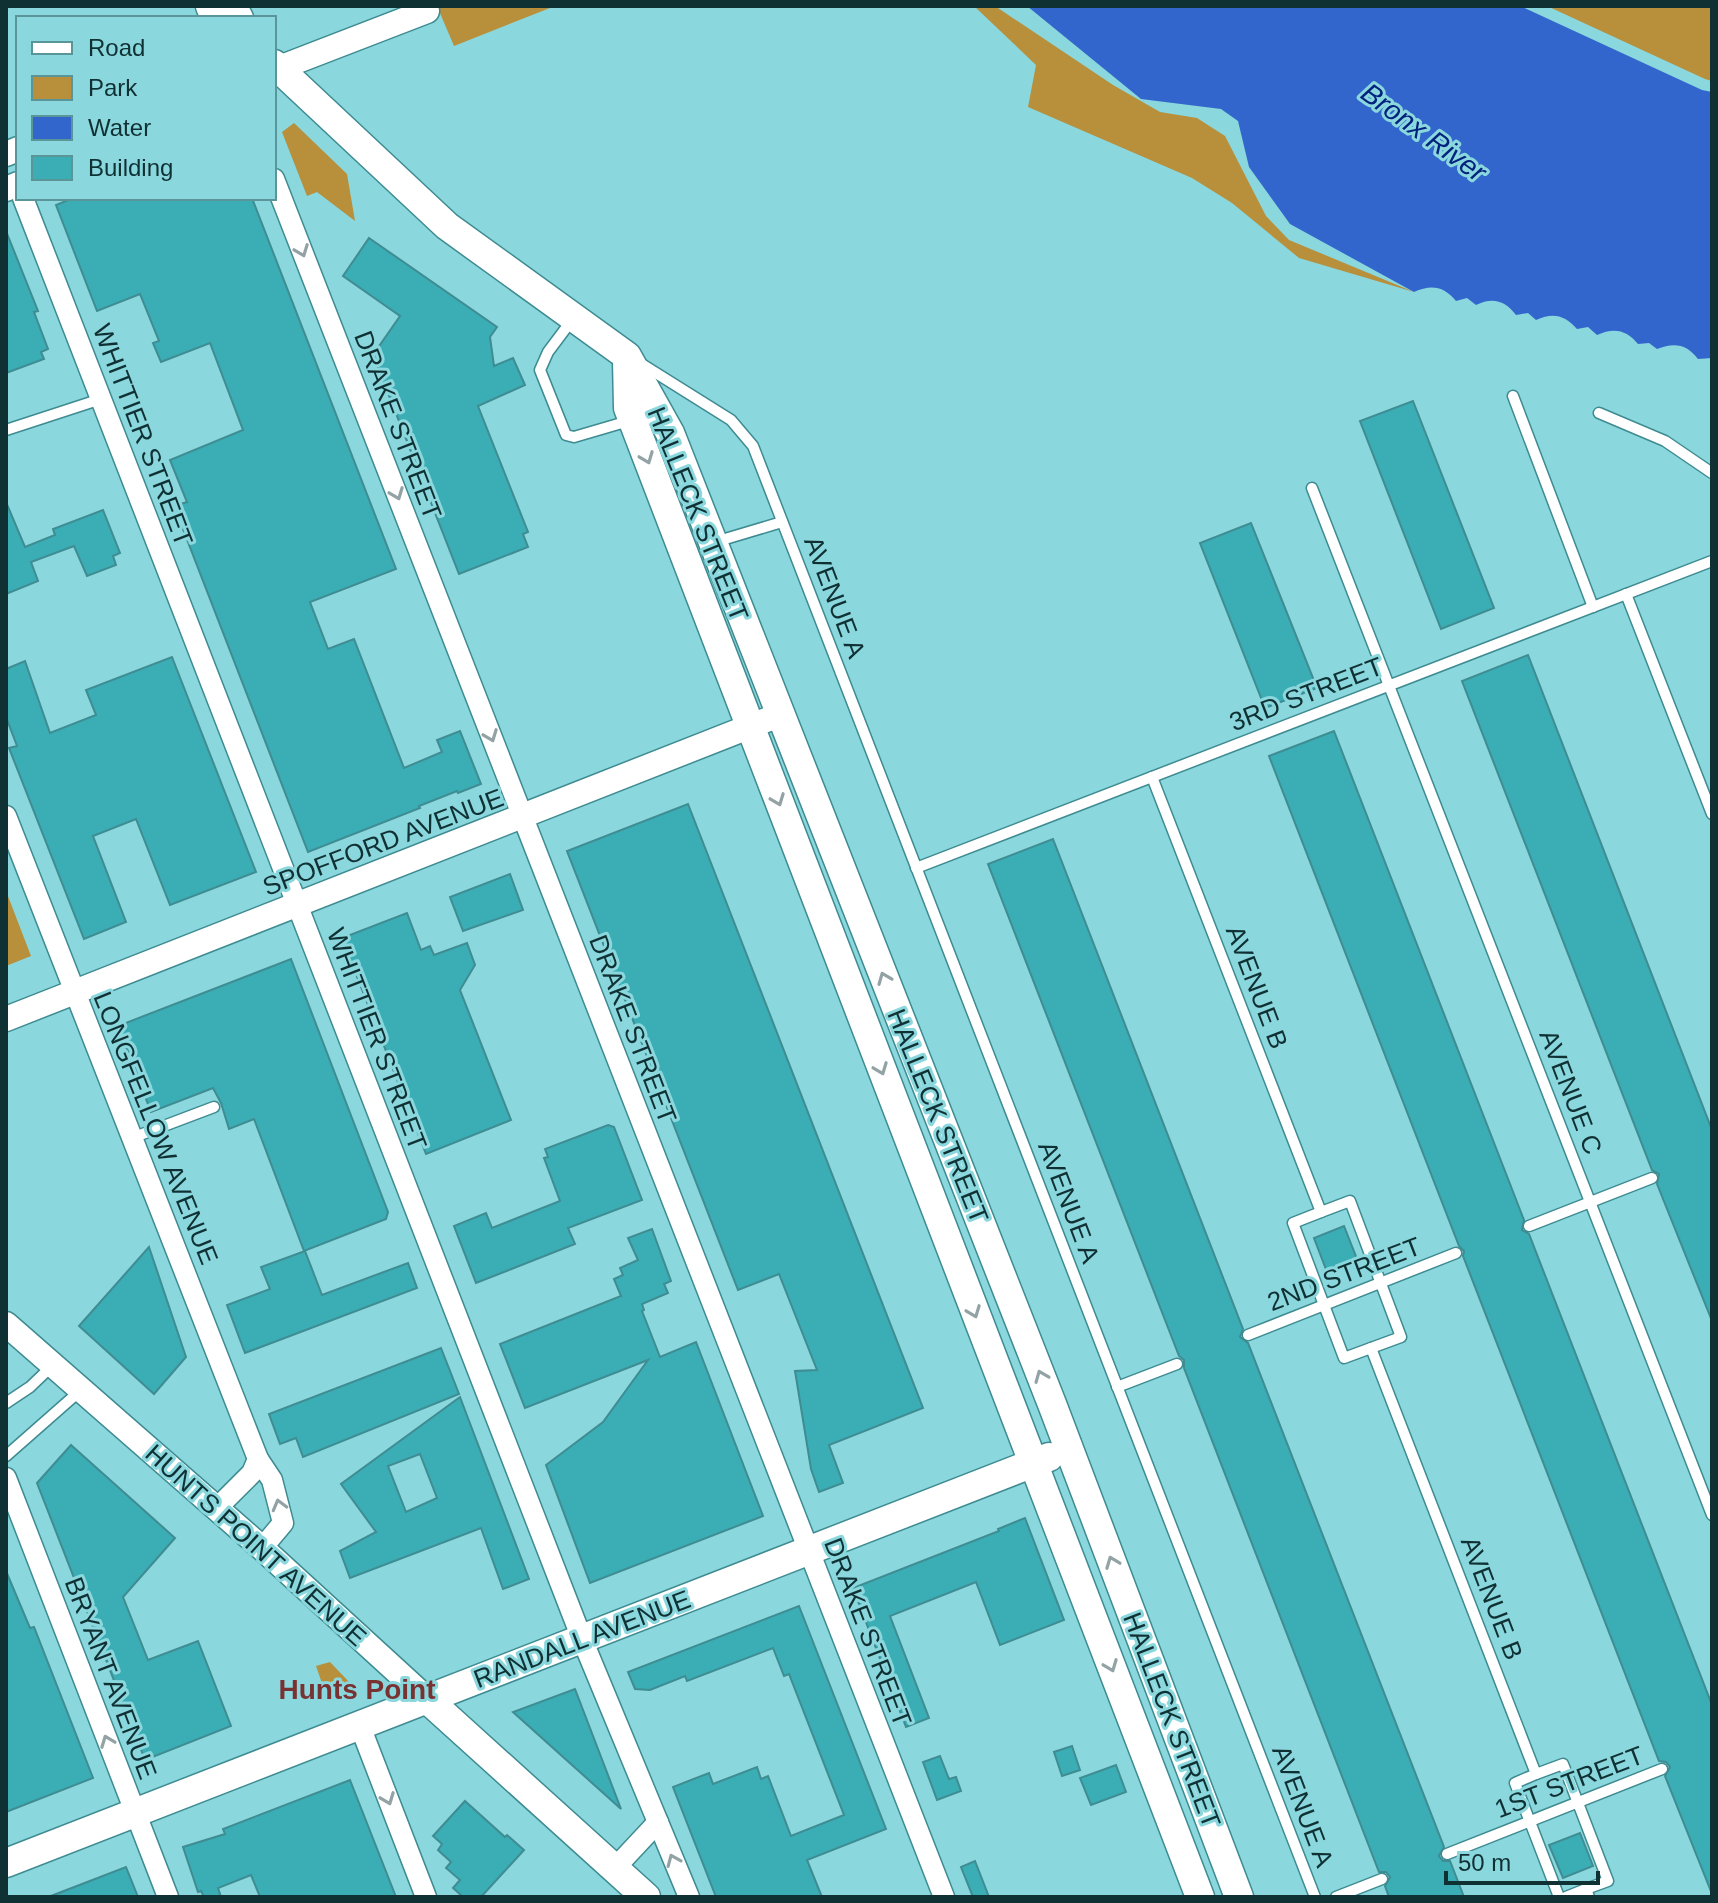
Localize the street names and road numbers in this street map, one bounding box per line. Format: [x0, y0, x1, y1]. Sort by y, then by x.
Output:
street label: WHITTIER STREET [87, 320, 199, 550]
street label: DRAKE STREET [348, 327, 448, 524]
street label: HALLECK STREET [641, 403, 755, 626]
street label: AVENUE A [798, 532, 872, 663]
street label: 3RD STREET [1225, 651, 1387, 737]
street label: SPOFFORD AVENUE [258, 782, 508, 902]
street label: AVENUE B [1220, 921, 1294, 1053]
street label: WHITTIER STREET [321, 924, 433, 1154]
street label: DRAKE STREET [583, 931, 683, 1128]
street label: LONGFELLOW AVENUE [88, 987, 224, 1269]
street label: HALLECK STREET [881, 1005, 995, 1228]
street label: AVENUE C [1534, 1025, 1608, 1159]
street label: AVENUE A [1032, 1137, 1106, 1268]
street label: 2ND STREET [1263, 1231, 1425, 1317]
street label: HUNTS POINT AVENUE [139, 1438, 373, 1652]
street label: AVENUE B [1455, 1532, 1529, 1664]
street label: DRAKE STREET [818, 1534, 918, 1731]
street label: BRYANT AVENUE [59, 1573, 163, 1783]
street label: RANDALL AVENUE [469, 1584, 695, 1694]
street label: HALLECK STREET [1117, 1608, 1227, 1832]
street label: 1ST STREET [1490, 1740, 1648, 1824]
street label: AVENUE A [1266, 1741, 1340, 1872]

